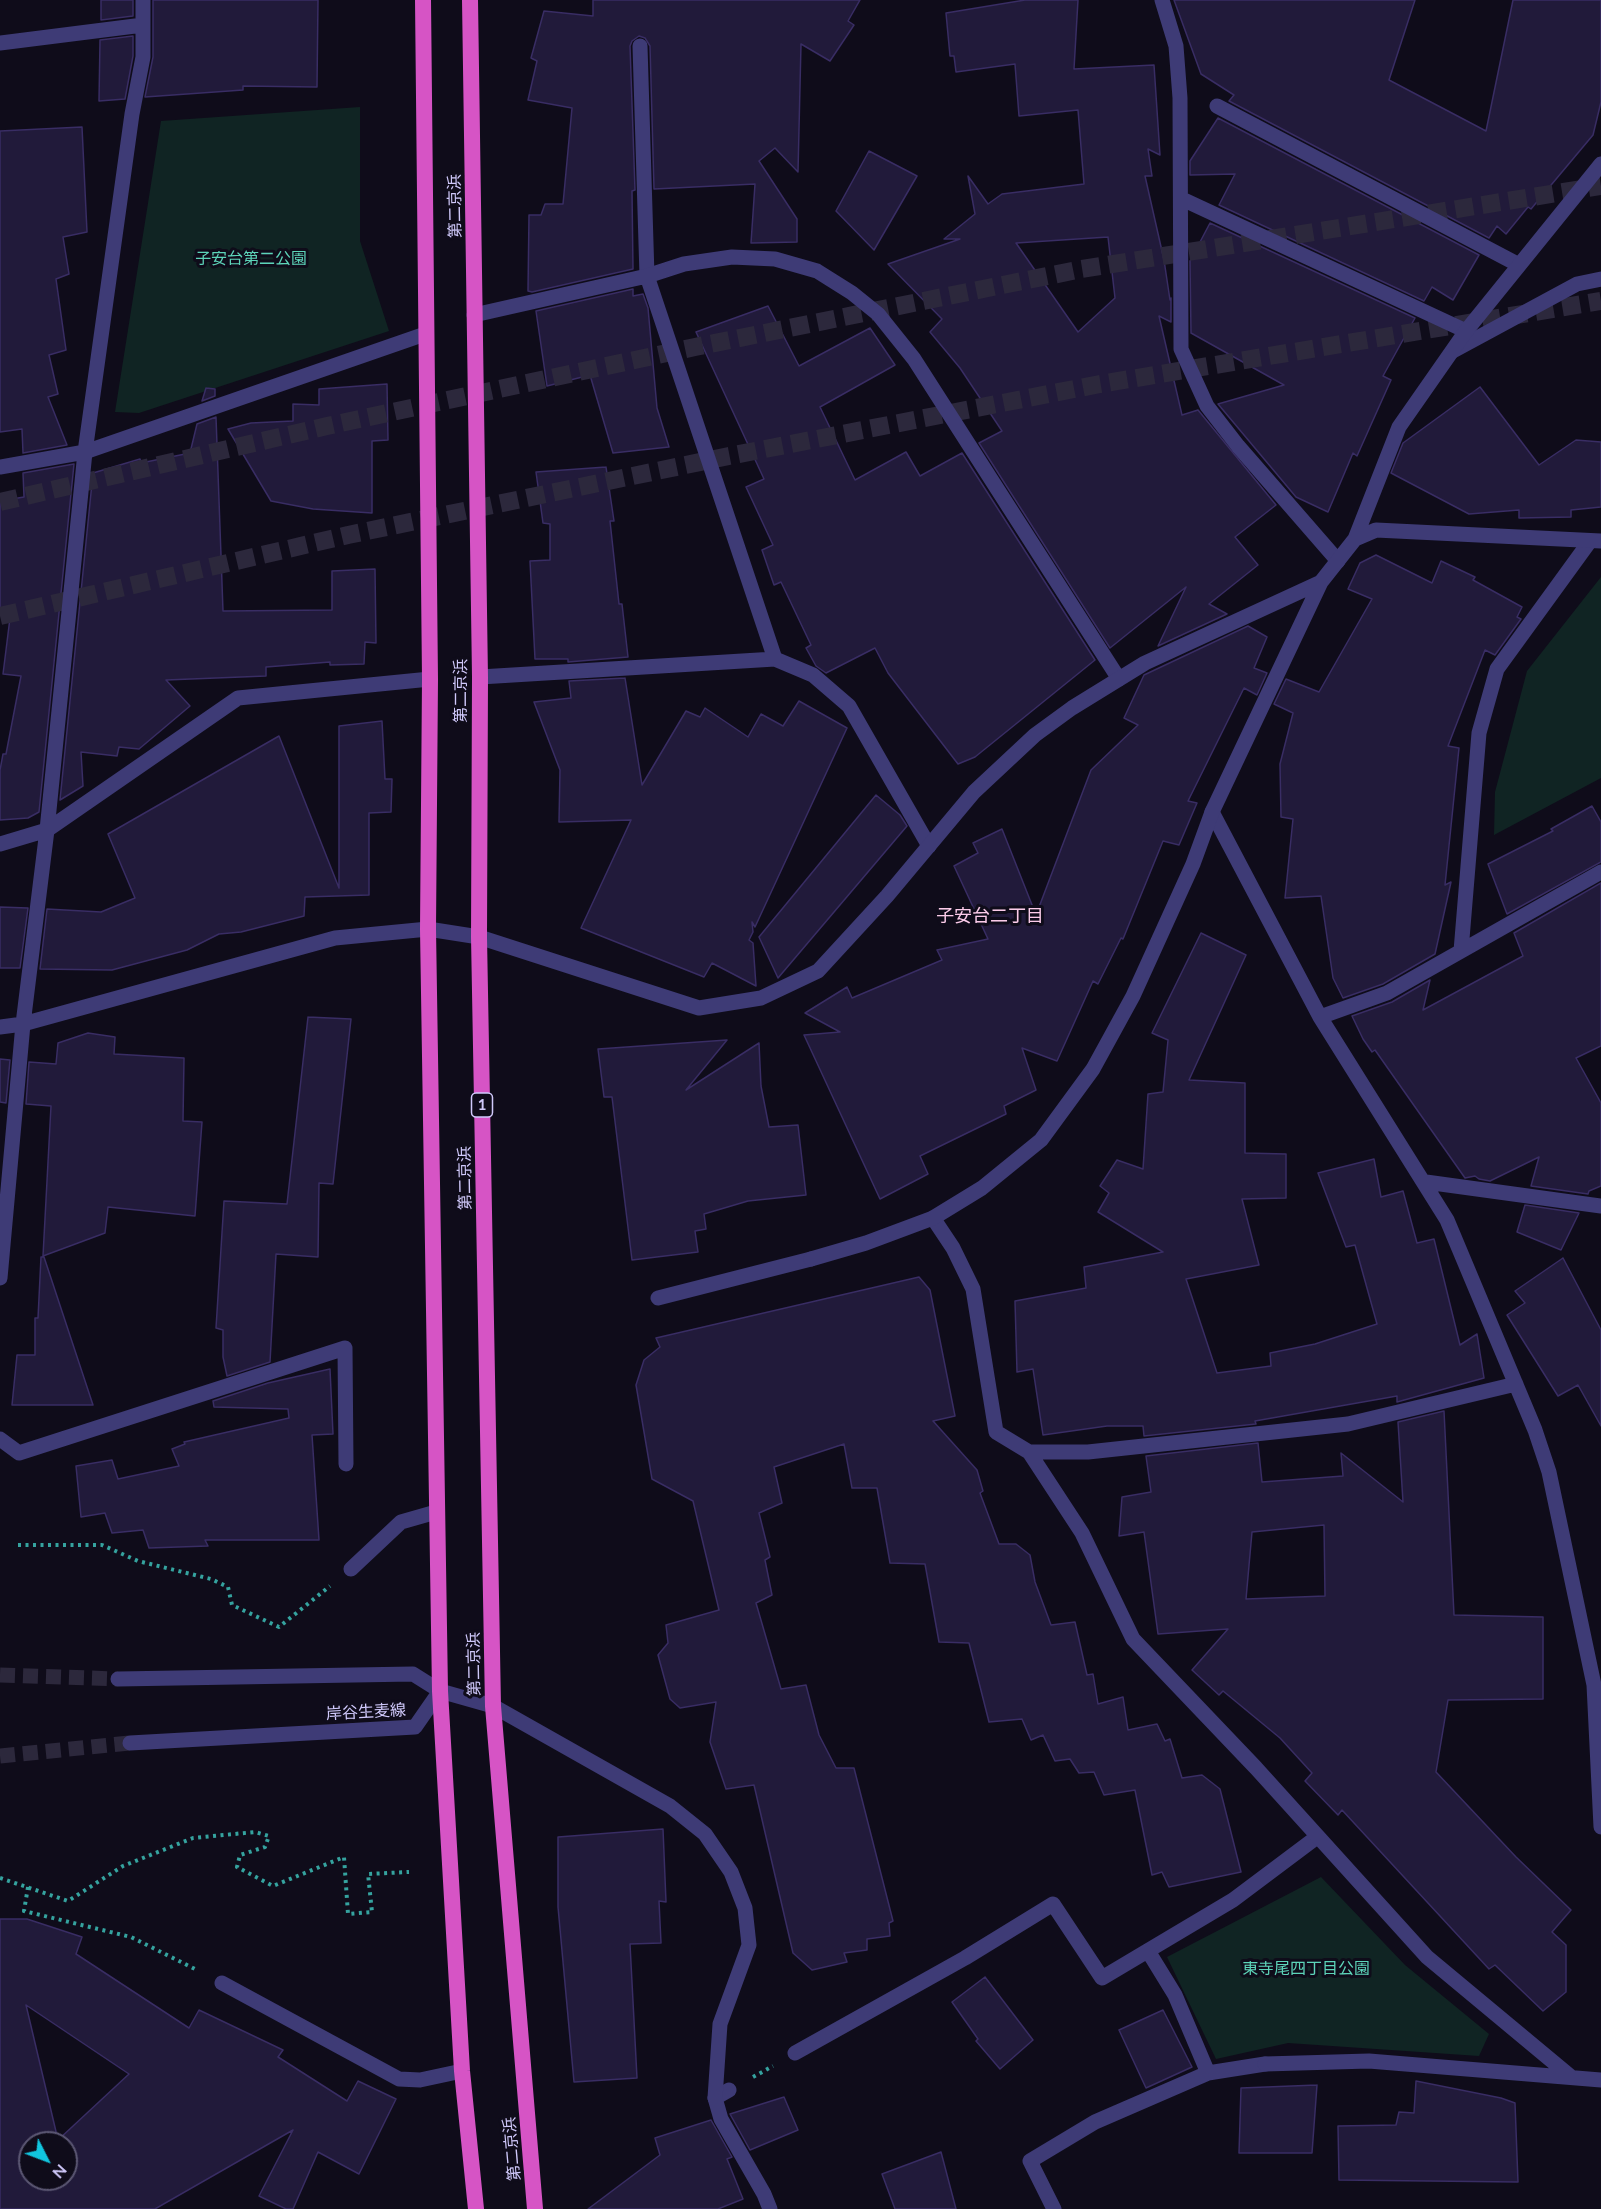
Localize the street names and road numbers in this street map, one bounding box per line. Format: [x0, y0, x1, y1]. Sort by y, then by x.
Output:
street label: 第二京浜 [445, 174, 465, 238]
street label: 第二京浜 [451, 659, 471, 723]
road number: 1 [472, 1093, 492, 1117]
street label: 第二京浜 [455, 1146, 475, 1210]
street label: 第二京浜 [464, 1632, 484, 1696]
street label: 岸谷生麦線 [326, 1700, 406, 1724]
street label: 第二京浜 [500, 2116, 524, 2182]

